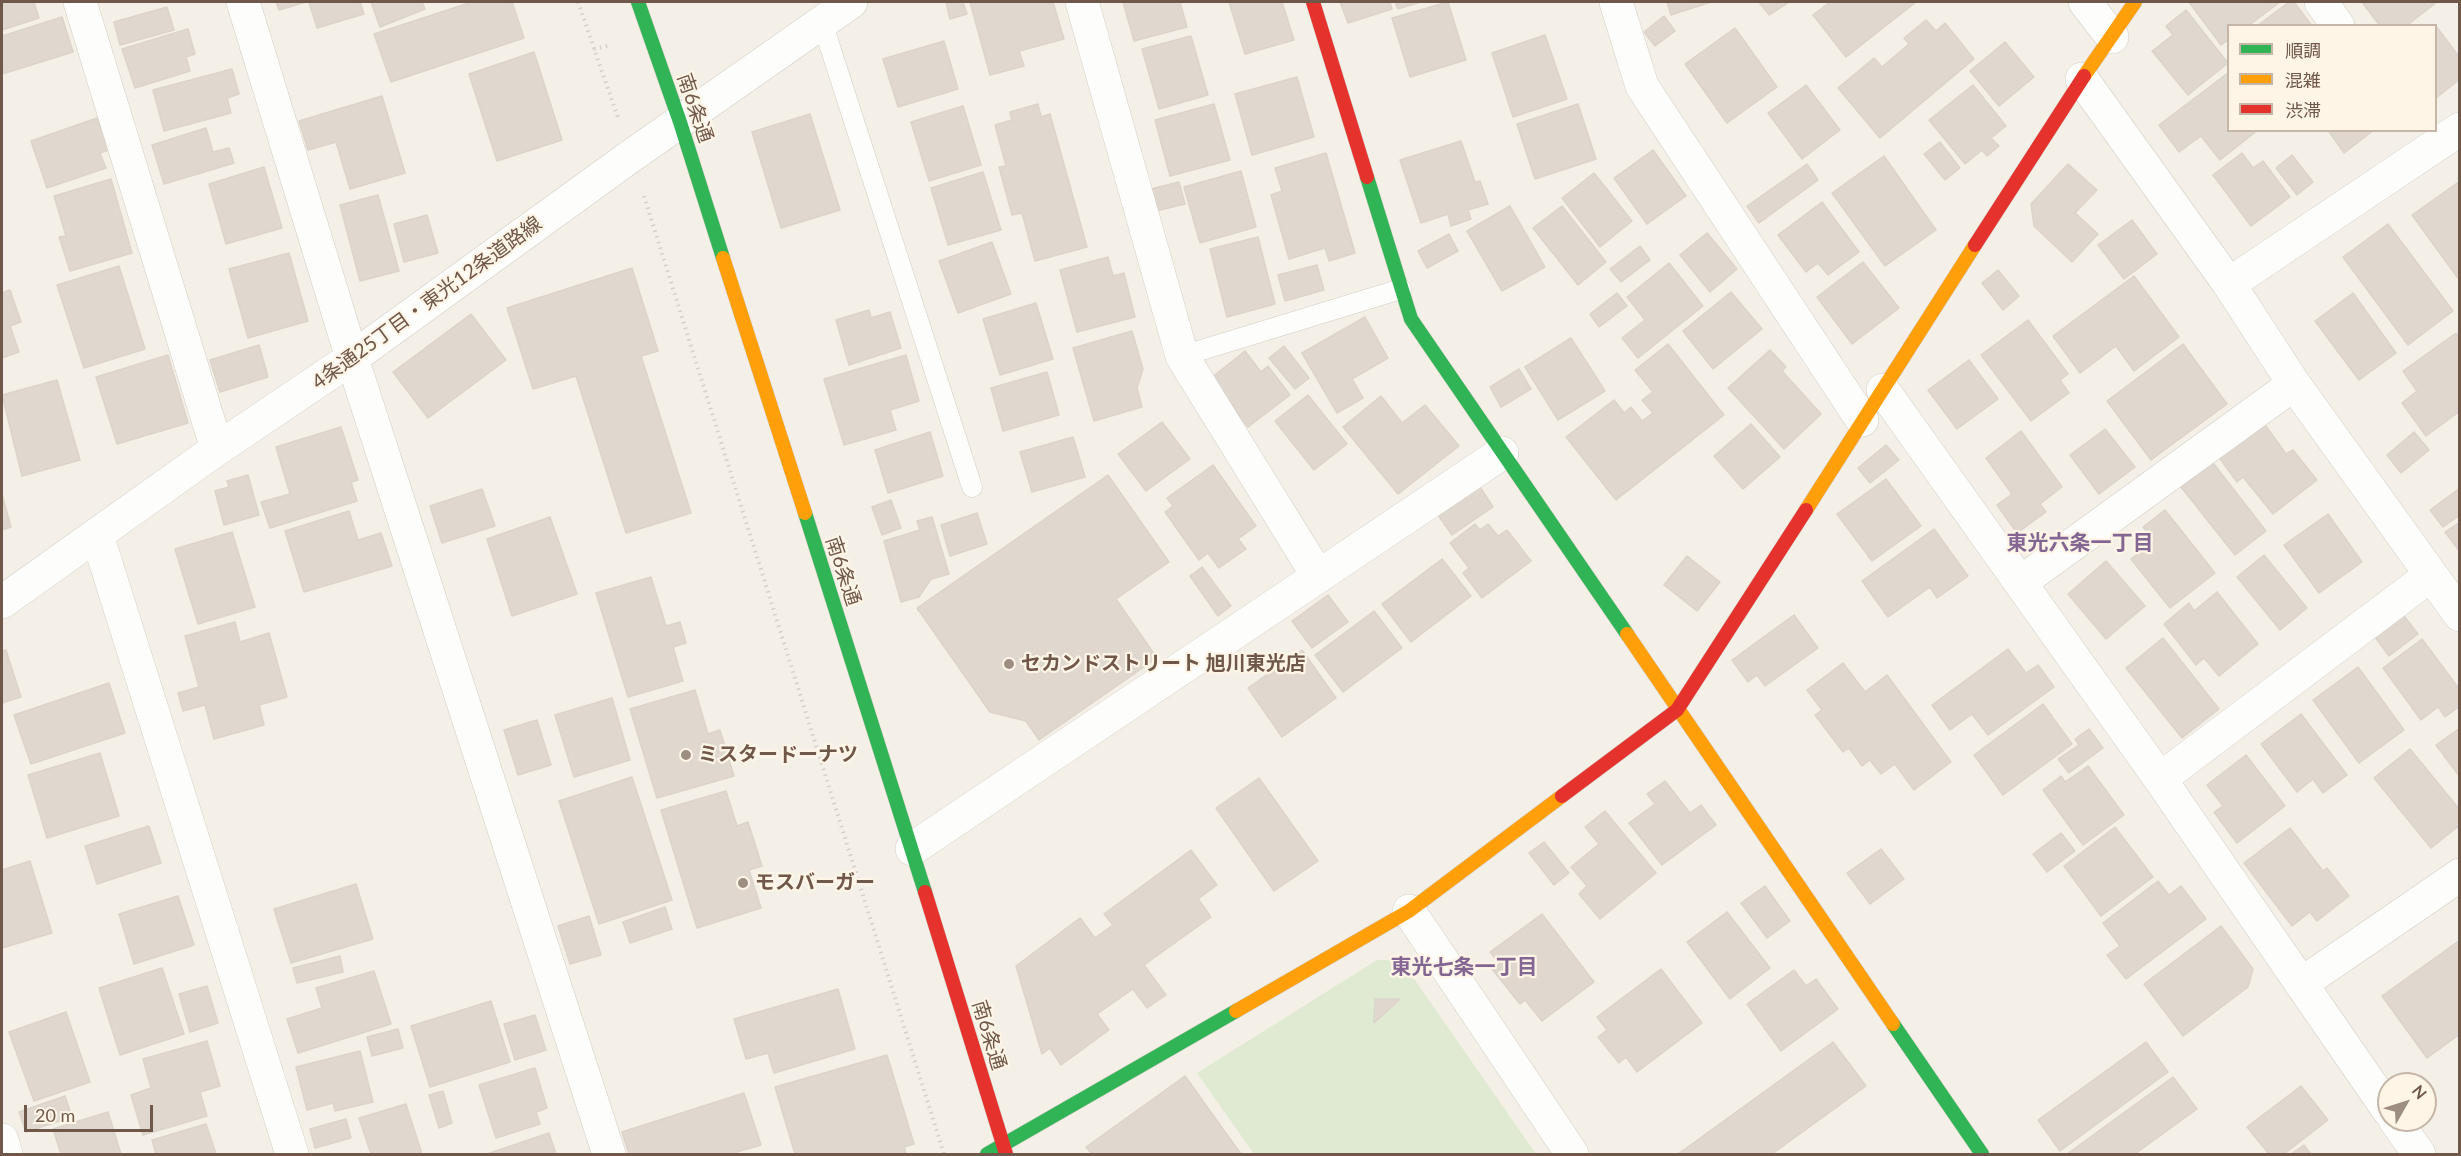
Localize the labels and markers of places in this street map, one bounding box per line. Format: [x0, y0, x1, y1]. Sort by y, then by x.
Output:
place label: セカンドストリート 旭川東光店 [1021, 652, 1306, 676]
marker: セカンドストリート 旭川東光店 [1002, 657, 1016, 671]
place label: ミスタードーナツ [698, 743, 858, 767]
marker: ミスタードーナツ [679, 748, 693, 762]
place label: モスバーガー [755, 871, 875, 895]
marker: モスバーガー [736, 876, 750, 890]

